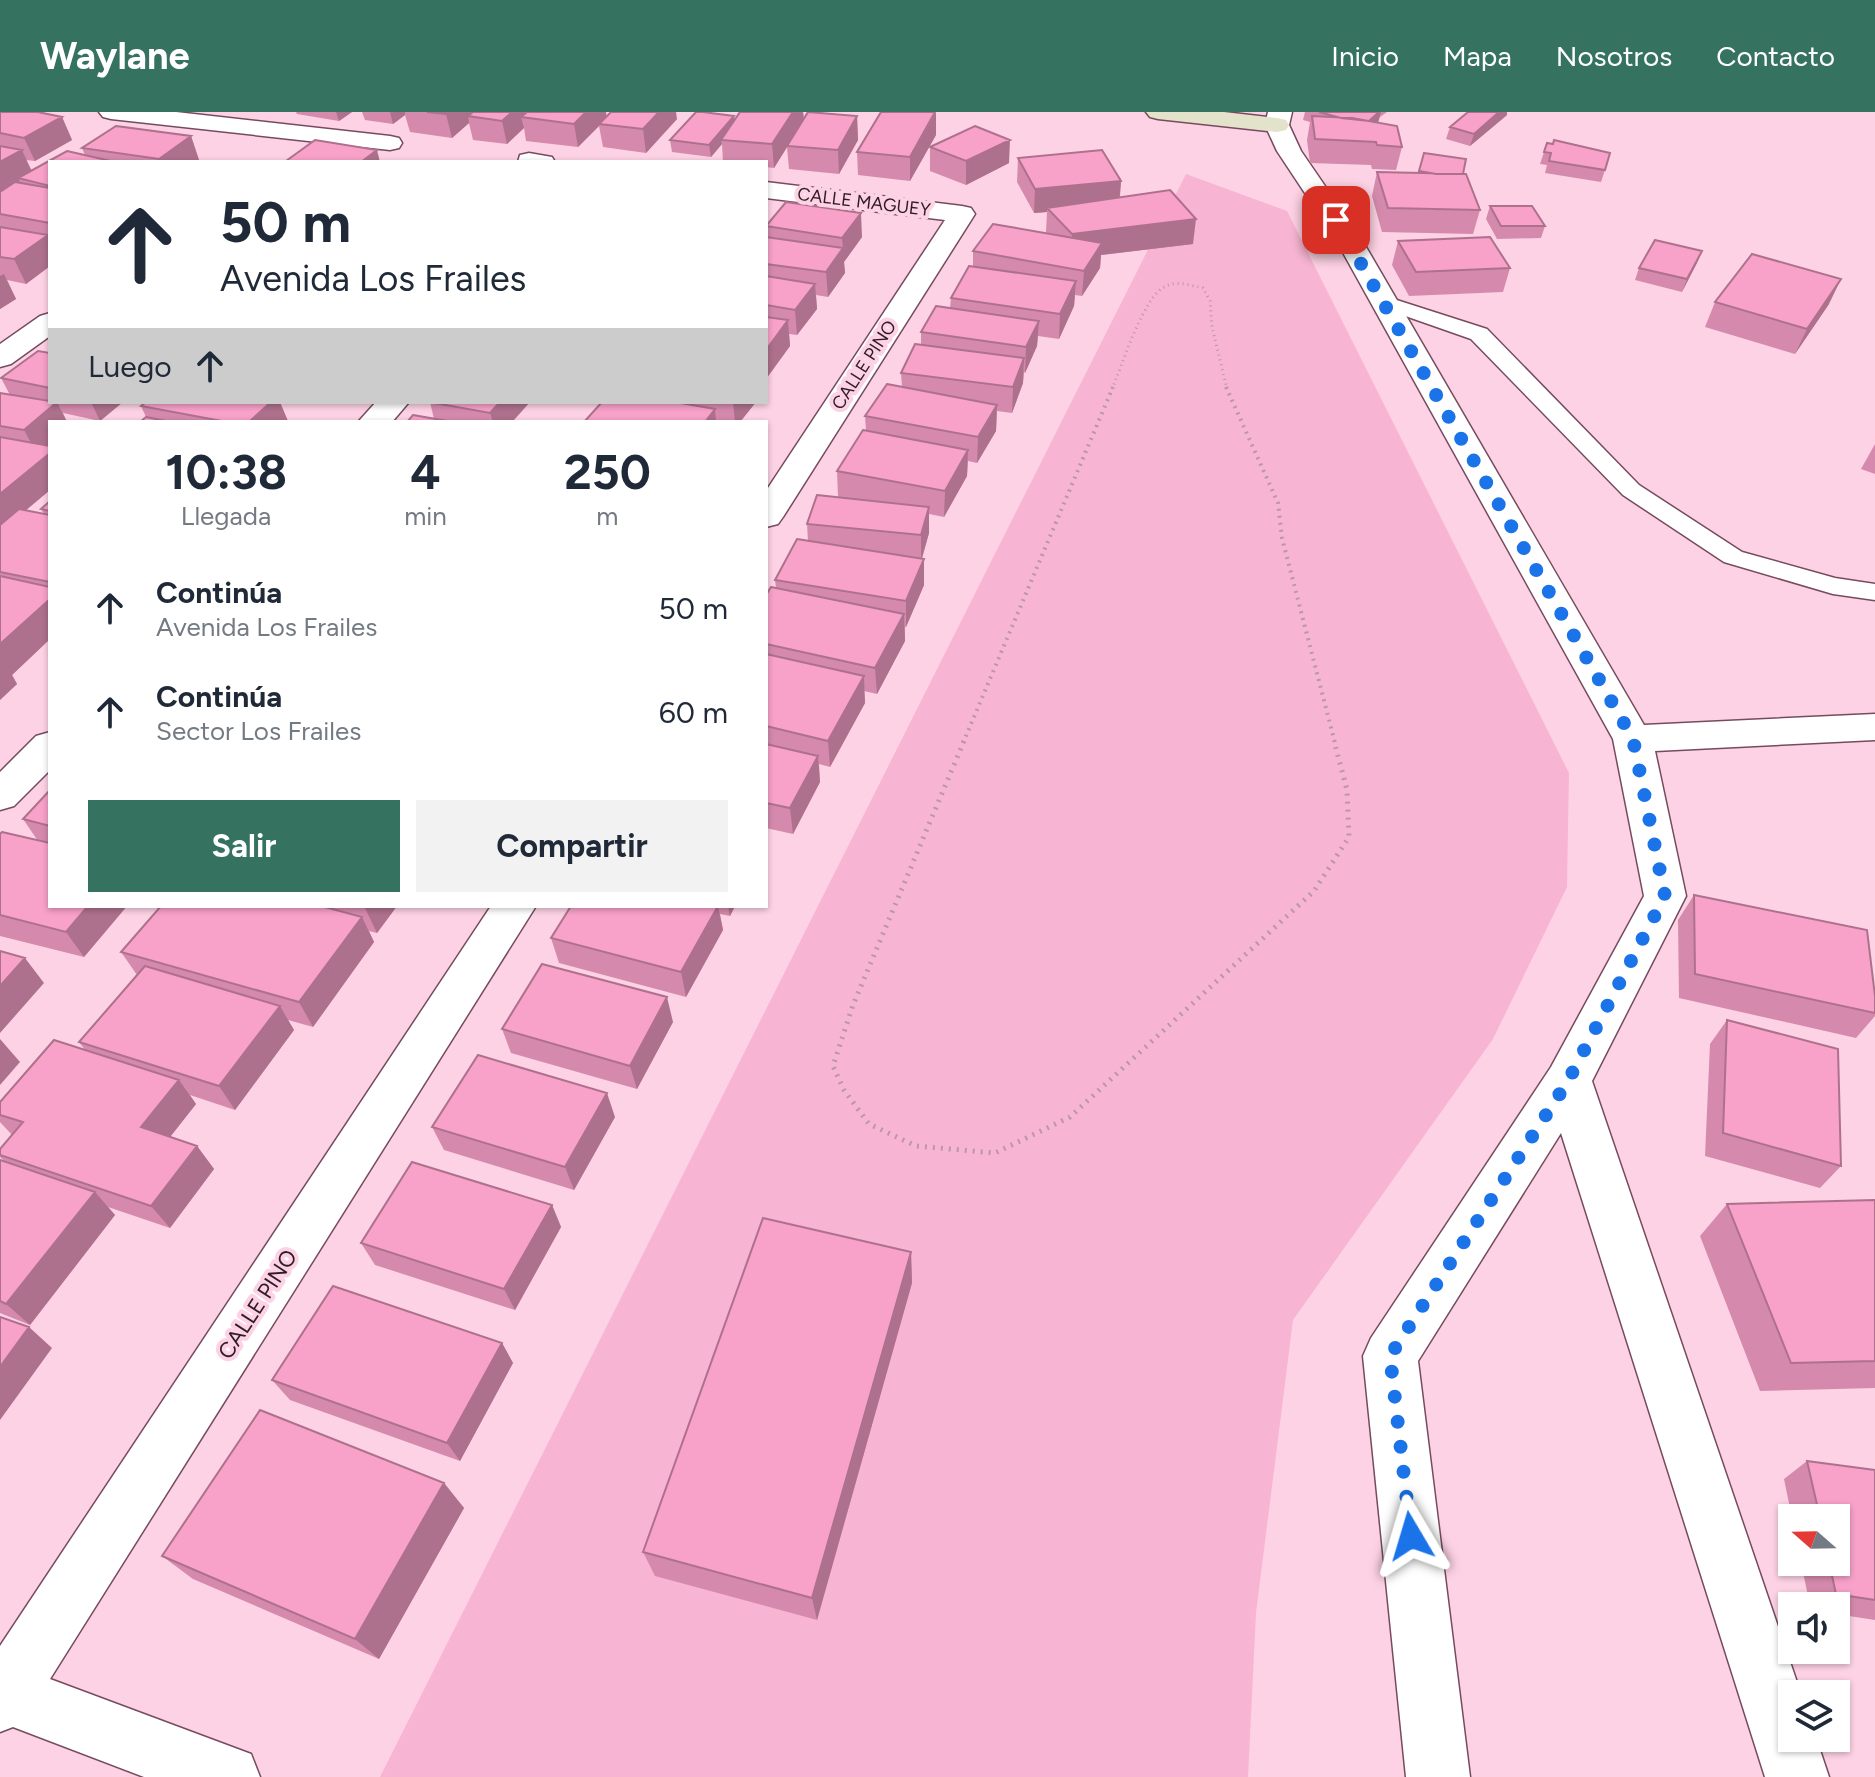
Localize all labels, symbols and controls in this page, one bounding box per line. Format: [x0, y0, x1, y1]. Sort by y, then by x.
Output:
text: Waylane [40, 33, 190, 79]
text: Inicio [1331, 39, 1399, 73]
text: Mapa [1443, 39, 1512, 73]
text: Nosotros [1556, 39, 1672, 73]
text: Contacto [1716, 39, 1835, 73]
street label: CALLE MAGUEY [796, 183, 932, 221]
pin [1302, 186, 1370, 254]
text: 50 m [220, 189, 351, 256]
icon: ahead [88, 192, 192, 296]
icon: arrive [1314, 198, 1358, 242]
text: Avenida Los Frailes [220, 257, 526, 300]
street label: CALLE PINO [827, 316, 901, 414]
icon: ahead [188, 344, 232, 388]
text: Luego [88, 348, 172, 385]
text: 10:38 [165, 443, 287, 501]
text: 4 [410, 443, 441, 501]
text: 250 [564, 443, 651, 501]
text: Llegada [181, 500, 271, 532]
text: min [404, 500, 447, 532]
text: m [596, 500, 618, 532]
text: Continúa [156, 574, 282, 611]
icon: ahead [88, 586, 132, 630]
text: 50 m [659, 590, 728, 627]
text: Avenida Los Frailes [156, 611, 377, 643]
text: Continúa [156, 678, 282, 715]
icon: ahead [88, 690, 132, 734]
text: 60 m [659, 694, 728, 731]
text: Sector Los Frailes [156, 715, 361, 747]
button: Salir [88, 800, 400, 892]
button: Compartir [416, 800, 728, 892]
street label: CALLE PINO [212, 1245, 303, 1364]
position arrow [1369, 1494, 1453, 1578]
north arrow [1778, 1504, 1850, 1576]
map controls [1778, 1504, 1850, 1752]
button: sound [1778, 1592, 1850, 1664]
button: layers [1778, 1680, 1850, 1752]

